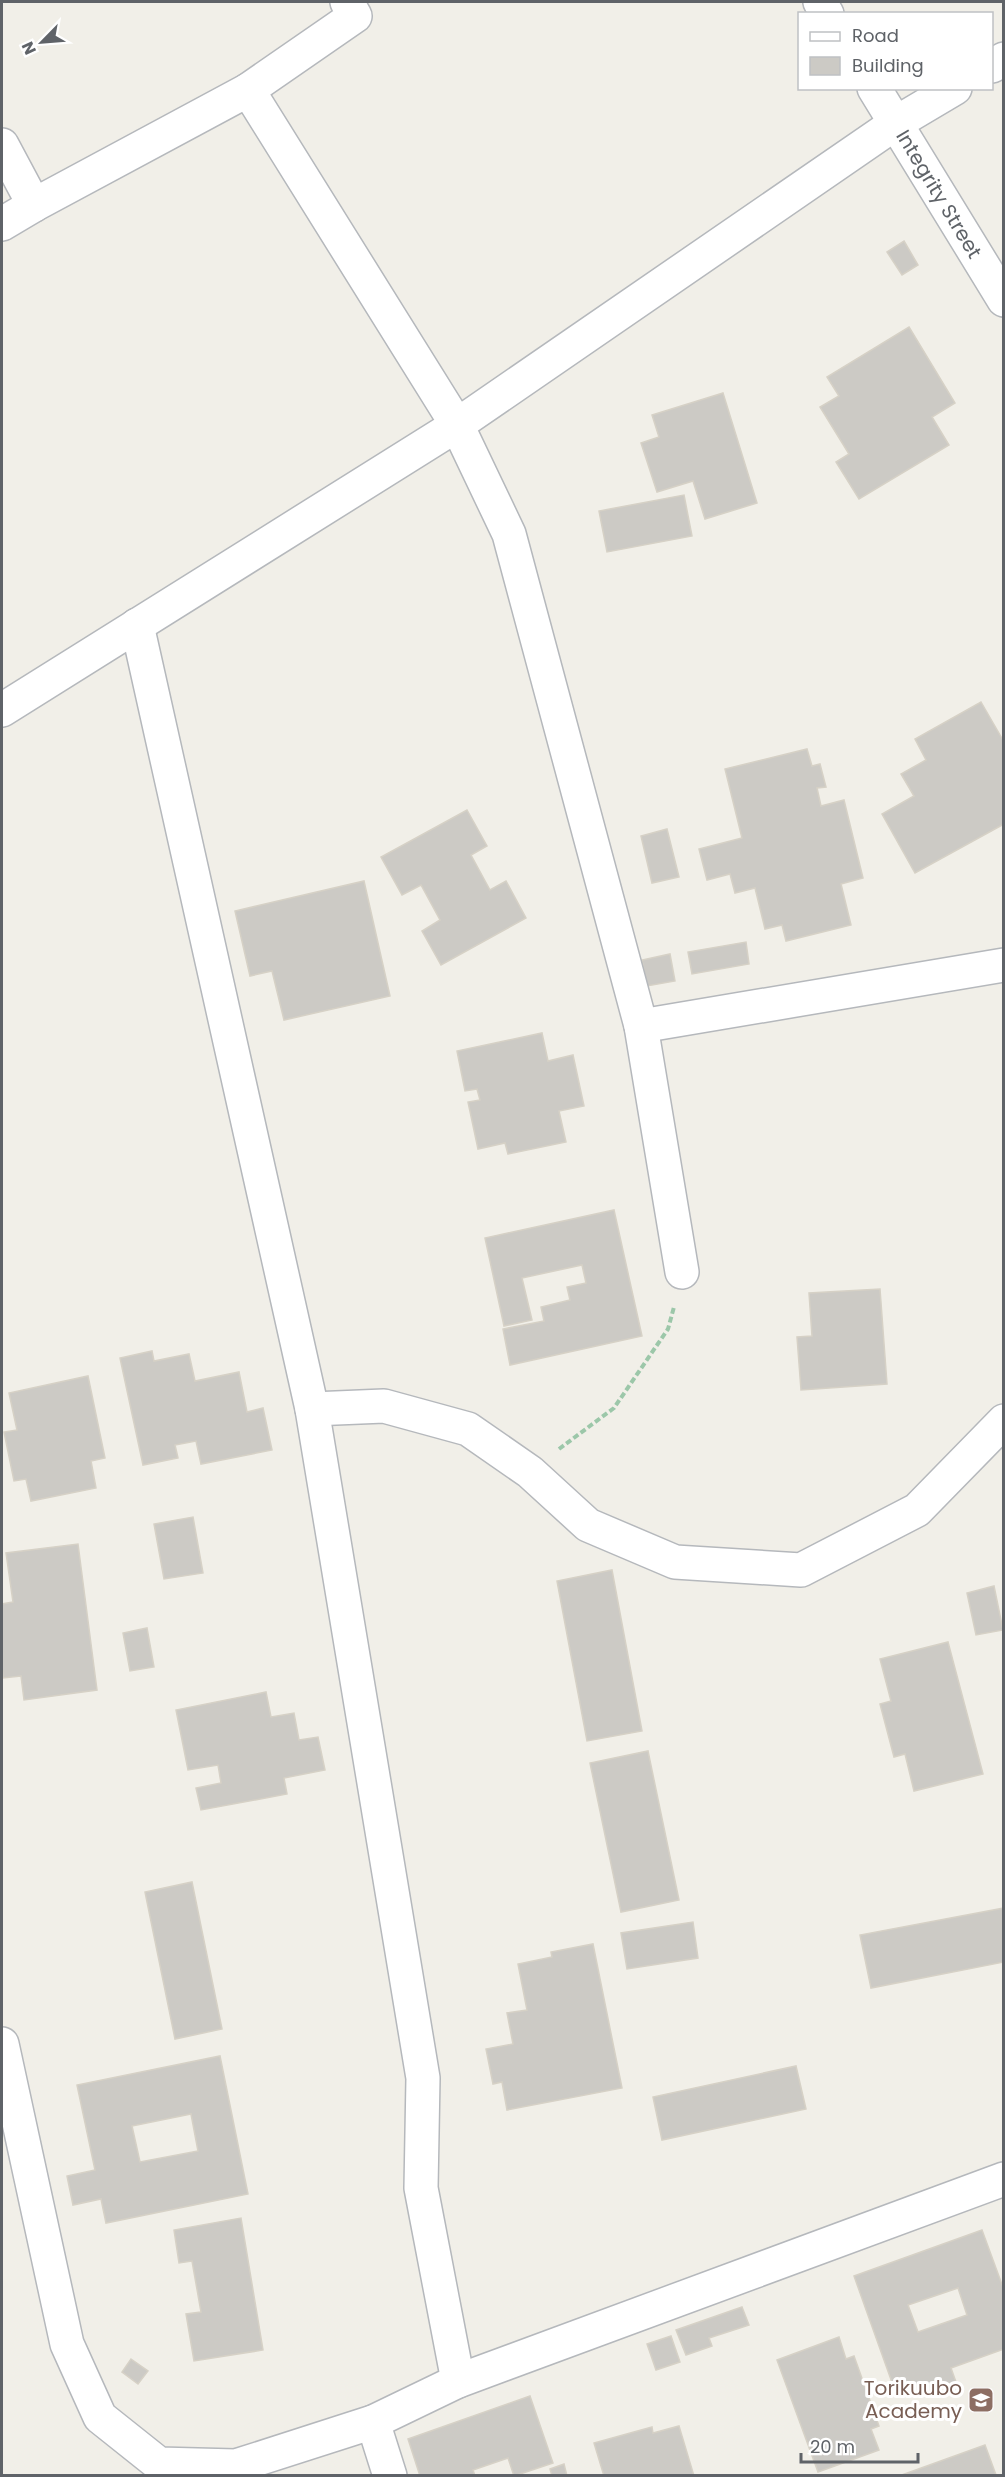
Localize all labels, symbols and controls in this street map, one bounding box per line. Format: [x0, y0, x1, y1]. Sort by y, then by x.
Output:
north arrow [12, 12, 72, 72]
legend [798, 12, 993, 90]
text: Road [852, 23, 899, 48]
text: N [16, 38, 42, 58]
text: Building [852, 53, 924, 78]
street label: Integrity Street [889, 124, 989, 264]
place label: Torikuubo Academy [864, 2374, 962, 2425]
school or university icon: Torikuubo Academy [966, 2385, 996, 2415]
scale bar [801, 2426, 918, 2464]
text: 20 m [810, 2434, 855, 2459]

